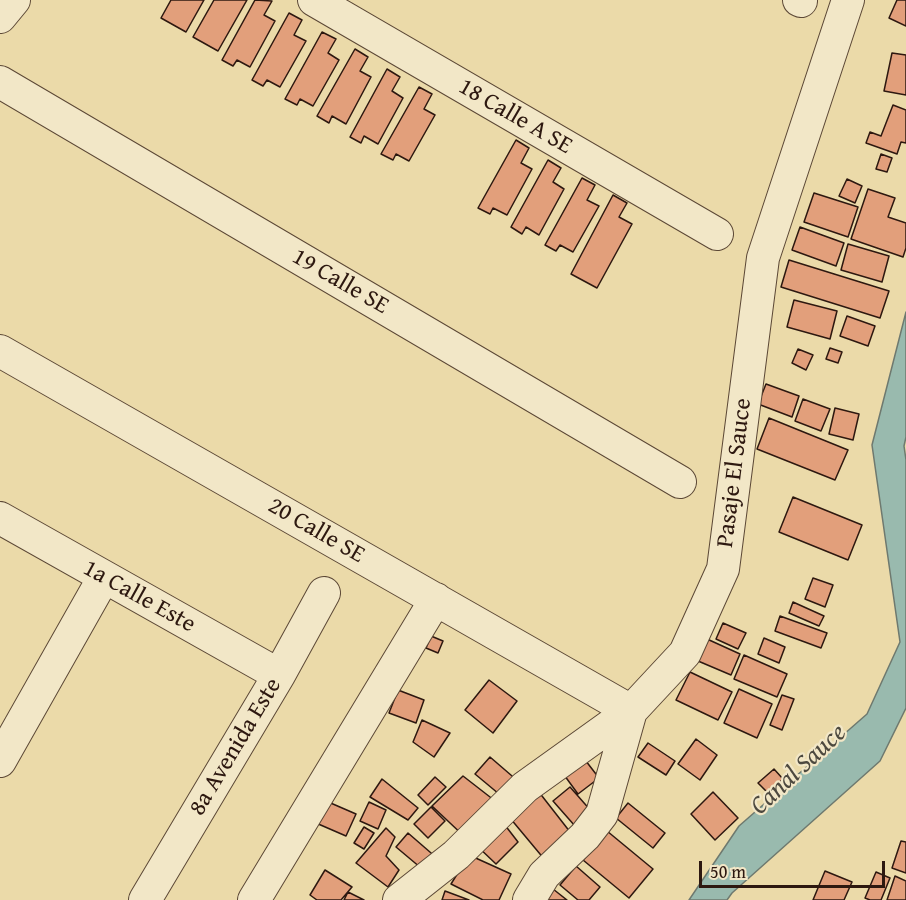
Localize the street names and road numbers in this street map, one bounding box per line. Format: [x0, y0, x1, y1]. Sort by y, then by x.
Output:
street label: 18 Calle A SE [453, 73, 577, 161]
street label: 19 Calle SE [287, 243, 393, 321]
street label: Pasaje El Sauce [712, 397, 758, 549]
street label: 20 Calle SE [263, 492, 369, 570]
street label: 1a Calle Este [78, 554, 200, 640]
street label: 8a Avenida Este [184, 673, 288, 821]

